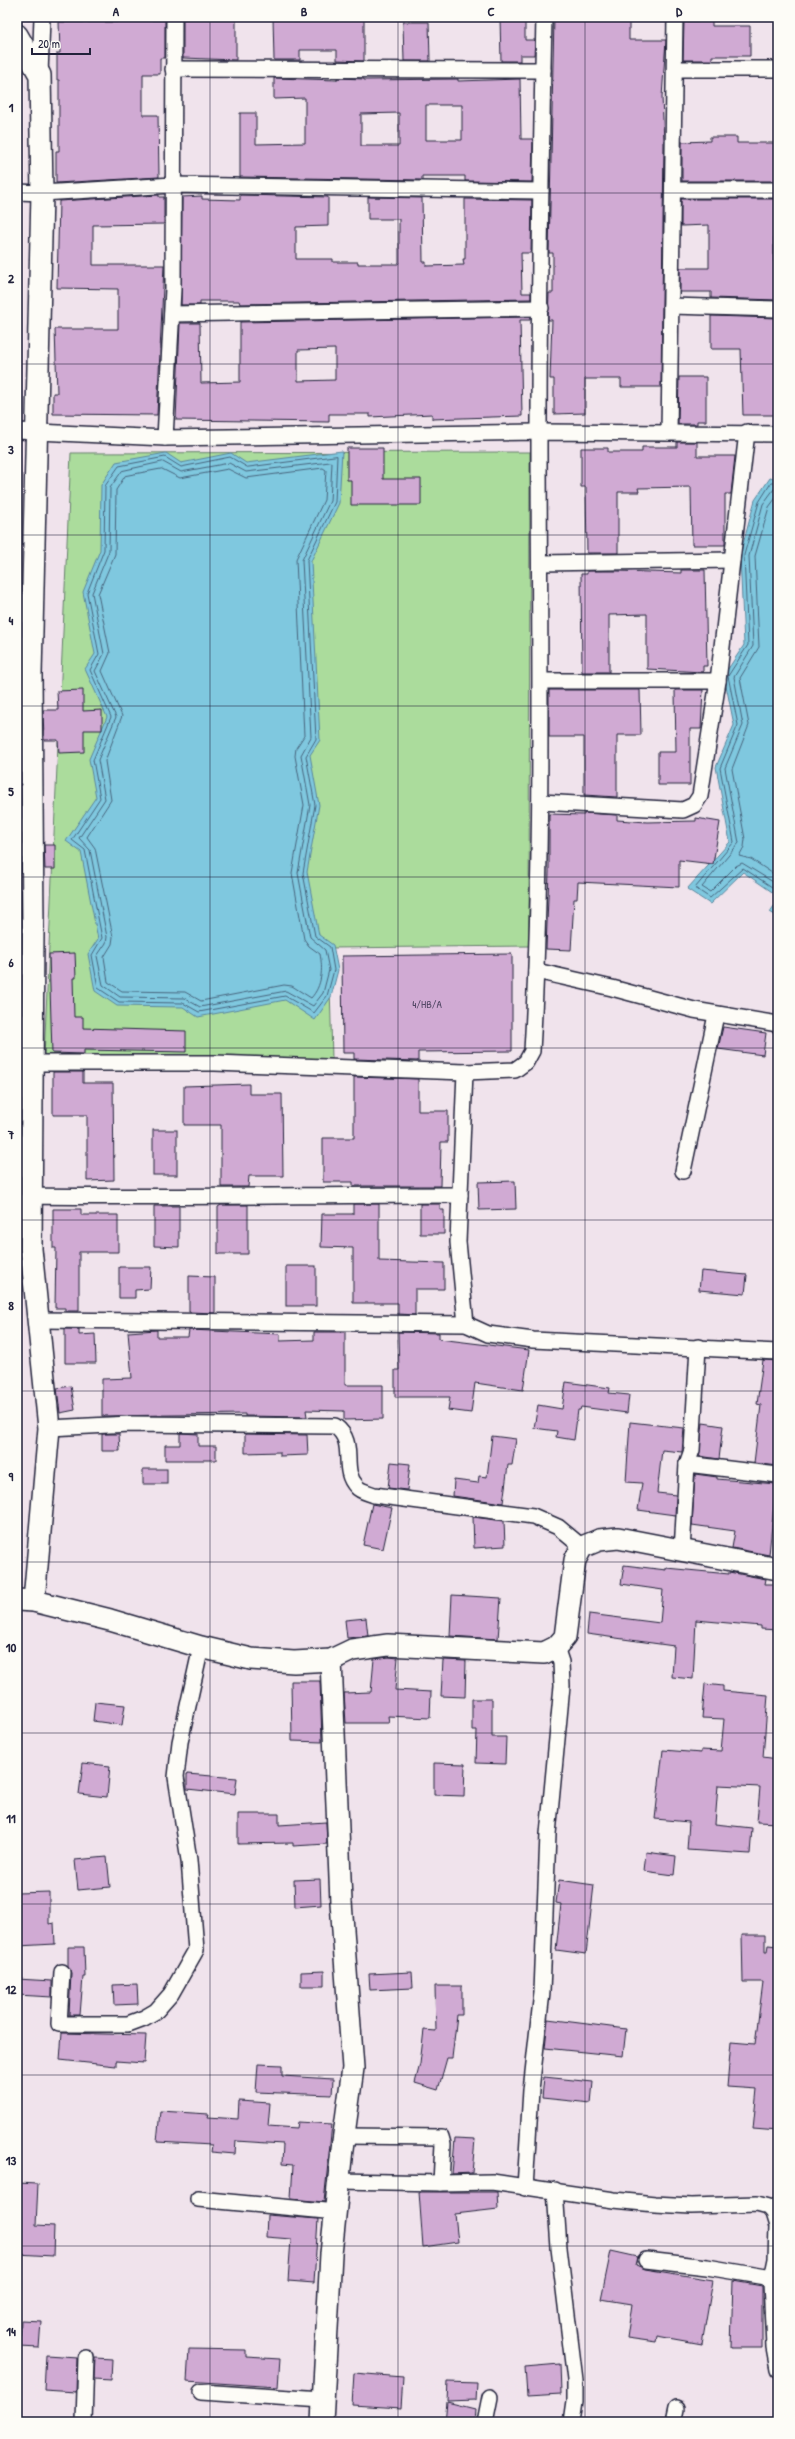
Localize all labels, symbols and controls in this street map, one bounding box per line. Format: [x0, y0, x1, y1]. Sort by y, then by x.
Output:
text: A [113, 2, 120, 20]
text: B [301, 2, 308, 20]
text: C [487, 2, 495, 20]
text: D [676, 2, 683, 20]
scale bar [32, 30, 90, 56]
text: 20 m [38, 35, 60, 52]
text: 1 [9, 98, 14, 116]
text: 2 [8, 269, 15, 287]
text: 3 [8, 440, 14, 458]
text: 4 [9, 611, 14, 629]
text: 5 [8, 782, 14, 800]
text: 6 [8, 953, 14, 971]
house number: 4/HB/A [412, 997, 442, 1011]
text: 7 [7, 1125, 15, 1143]
text: 8 [8, 1296, 14, 1314]
text: 9 [9, 1467, 14, 1485]
text: 10 [6, 1638, 16, 1656]
text: 11 [6, 1809, 16, 1827]
text: 12 [6, 1980, 17, 1998]
text: 13 [6, 2151, 16, 2169]
text: 14 [6, 2322, 16, 2340]

